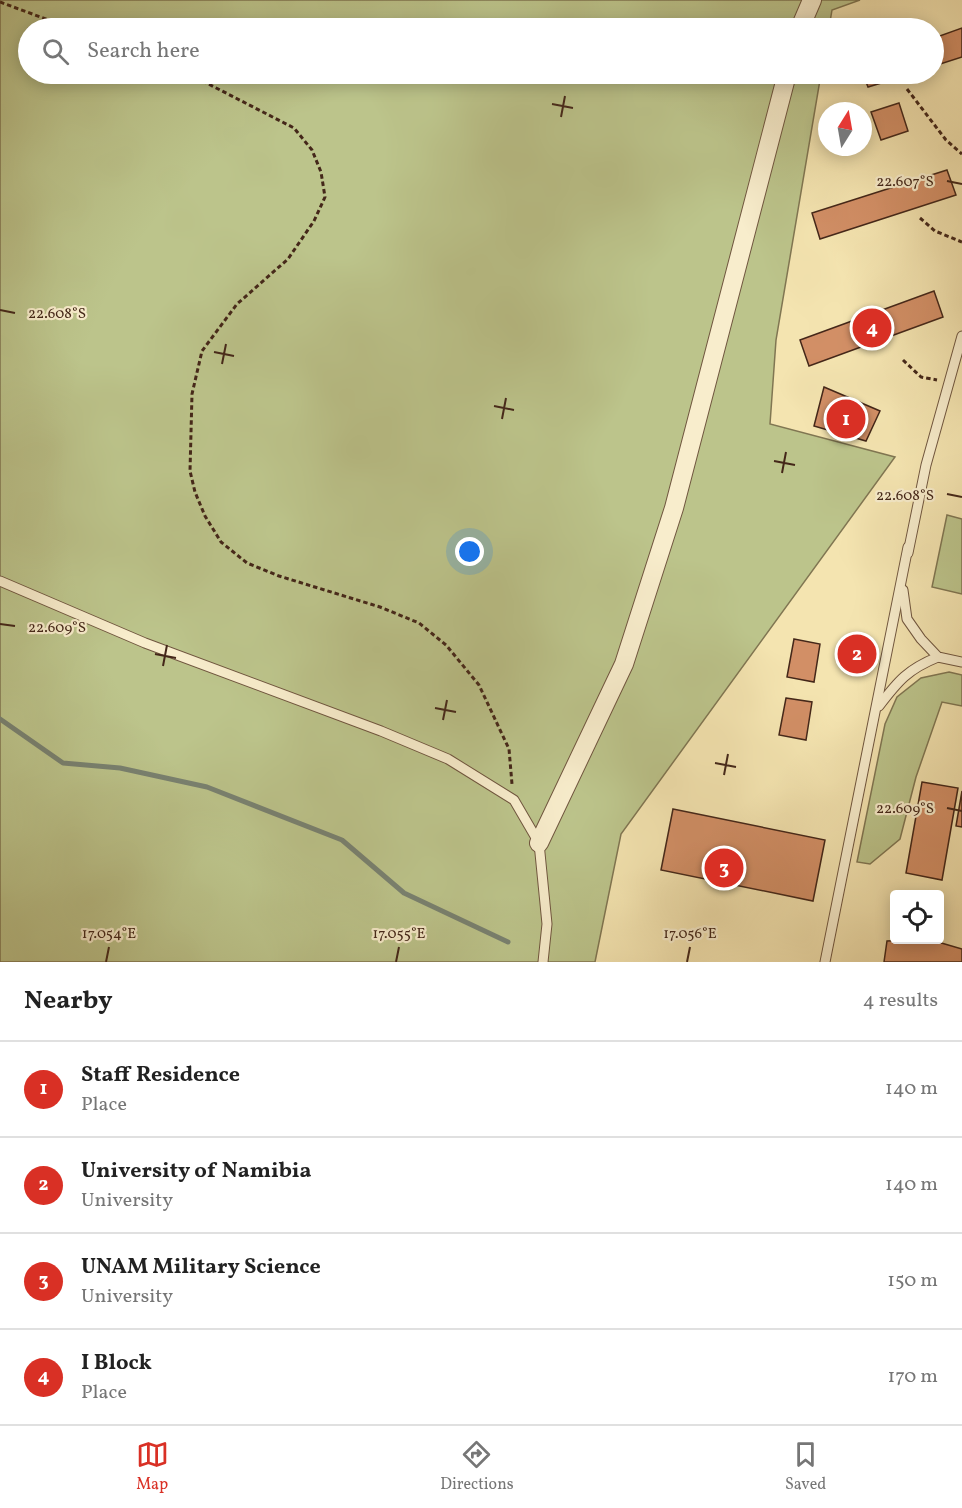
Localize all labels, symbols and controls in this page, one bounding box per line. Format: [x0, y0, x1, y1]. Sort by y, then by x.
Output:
search box [18, 18, 944, 84]
icon: search [39, 35, 72, 68]
text: Search here [87, 36, 200, 67]
north arrow [818, 102, 872, 156]
text: 22.607°S [876, 172, 934, 193]
text: 22.608°S [28, 304, 86, 325]
pin: 4 [852, 306, 892, 350]
pin: 1 [826, 396, 866, 442]
text: 22.608°S [876, 486, 934, 507]
your location [455, 537, 484, 566]
text: 22.609°S [28, 618, 86, 639]
pin: 2 [838, 632, 876, 676]
text: 22.609°S [876, 799, 934, 820]
pin: 3 [704, 846, 744, 890]
map controls [890, 890, 944, 944]
button: locate [890, 890, 944, 944]
text: 17.054°E [82, 924, 136, 945]
text: 17.055°E [372, 924, 426, 945]
text: 17.056°E [663, 924, 717, 945]
text: Nearby [24, 983, 113, 1019]
text: 4 results [863, 987, 938, 1015]
text: Staff Residence [81, 1060, 240, 1091]
text: 1 [39, 1075, 48, 1103]
text: 140 m [885, 1075, 938, 1103]
text: Place [81, 1091, 127, 1119]
text: University of Namibia [81, 1156, 312, 1187]
text: 2 [38, 1171, 49, 1199]
text: 140 m [885, 1171, 938, 1199]
text: University [81, 1187, 173, 1215]
text: UNAM Military Science [81, 1252, 321, 1283]
text: 3 [38, 1267, 49, 1295]
text: 150 m [887, 1267, 938, 1295]
text: University [81, 1283, 173, 1311]
text: I Block [81, 1348, 152, 1379]
text: 4 [37, 1363, 50, 1391]
text: 170 m [888, 1363, 938, 1391]
text: Place [81, 1379, 127, 1407]
tab: Map [136, 1438, 169, 1496]
tab: Directions [440, 1438, 514, 1496]
tab: Saved [785, 1438, 826, 1496]

